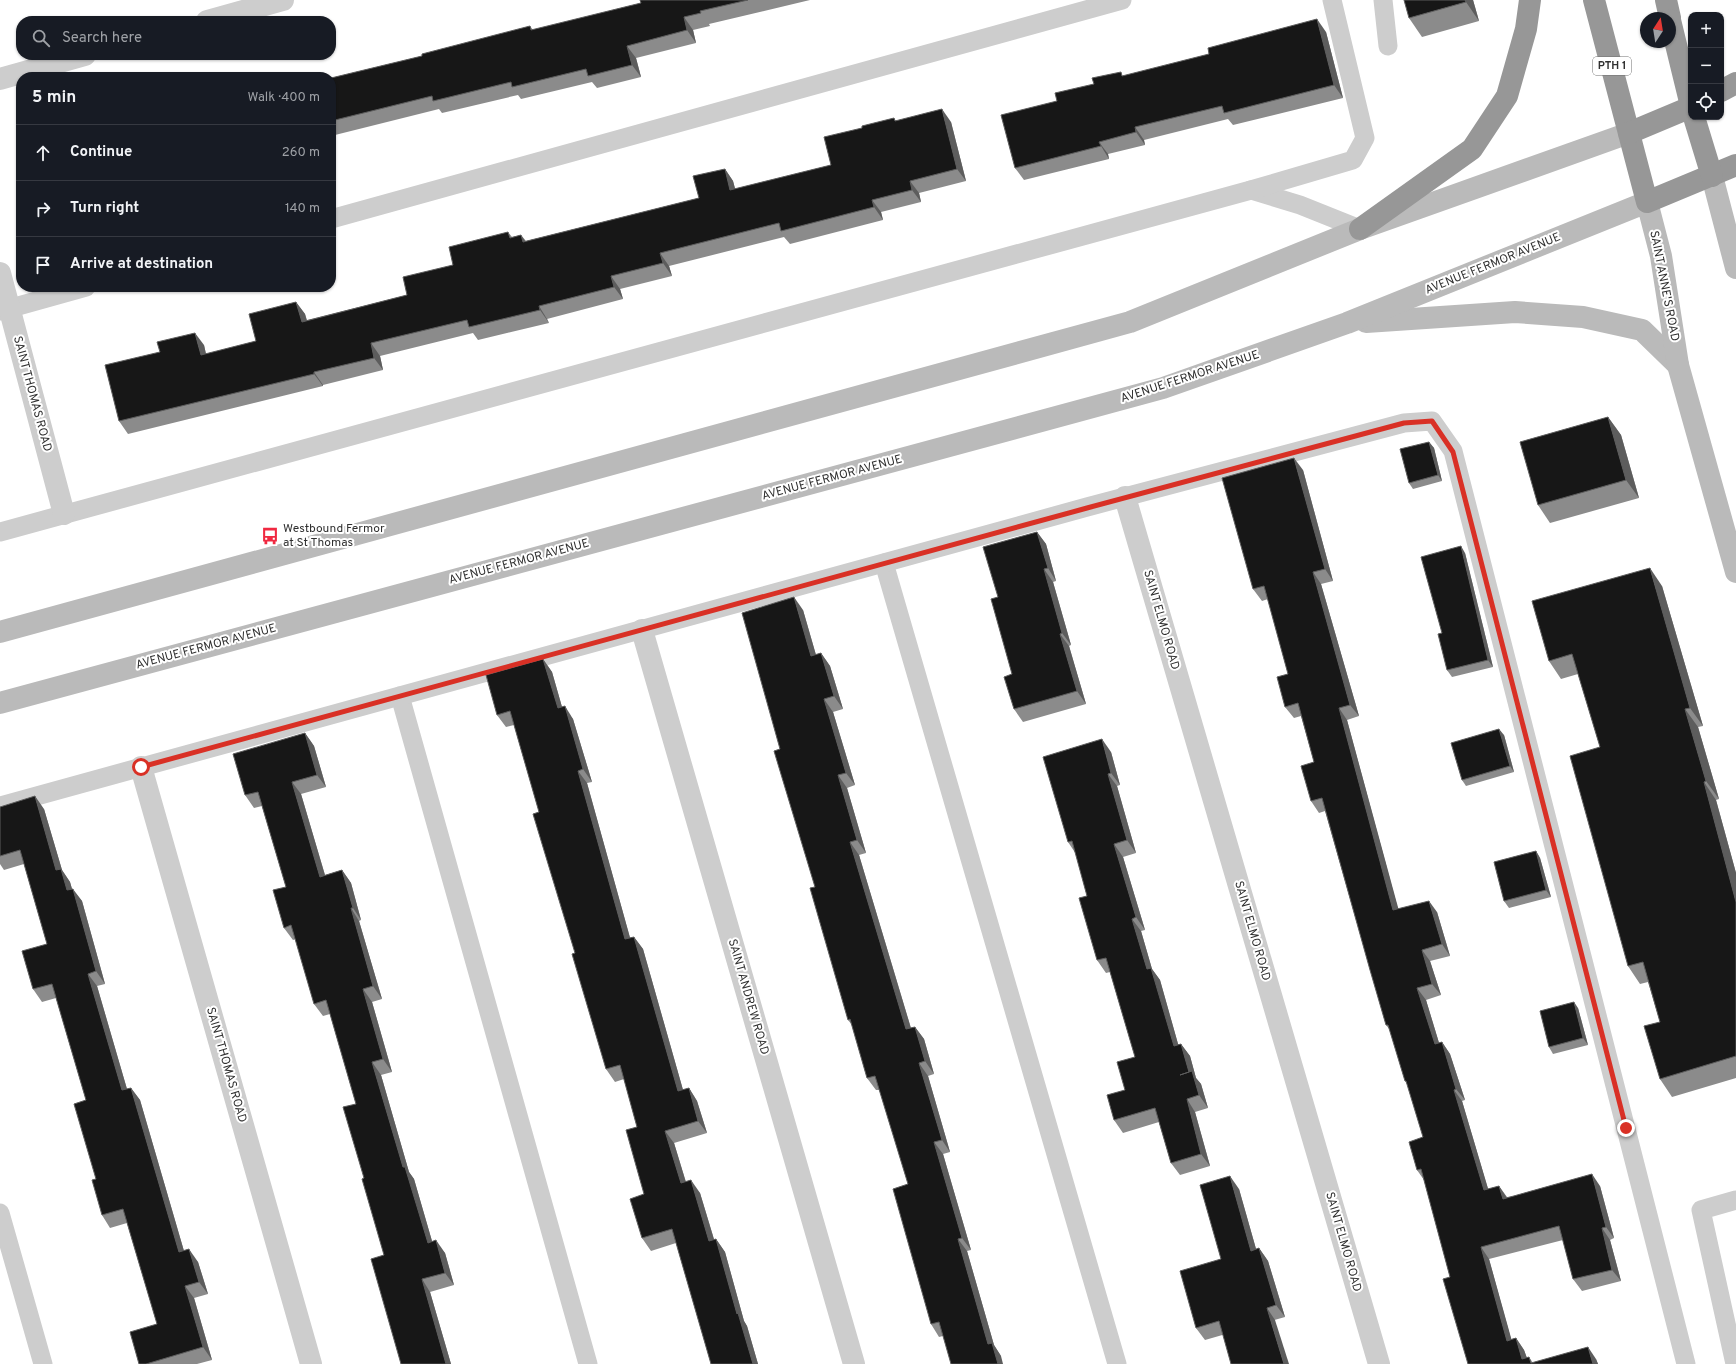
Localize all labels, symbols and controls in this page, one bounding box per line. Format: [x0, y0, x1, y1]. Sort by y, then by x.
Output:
north arrow [1640, 12, 1676, 48]
map controls [1688, 12, 1724, 120]
button: + [1688, 12, 1724, 48]
search box [16, 16, 336, 60]
icon: search [30, 27, 52, 49]
text: Search here [62, 29, 142, 48]
button: − [1688, 48, 1724, 84]
road number: PTH 1 [1593, 57, 1631, 75]
button: locate [1688, 84, 1724, 120]
text: 5 min [32, 87, 76, 109]
text: Walk · 400 m [247, 90, 320, 106]
icon: ahead [32, 142, 54, 164]
text: Continue [70, 143, 132, 162]
text: 260 m [282, 145, 320, 161]
icon: right [32, 198, 54, 220]
text: Turn right [70, 199, 139, 218]
text: 140 m [285, 201, 320, 217]
street label: AVENUE FERMOR AVENUE [1423, 229, 1563, 299]
street label: SAINT ANNE'S ROAD [1645, 229, 1683, 343]
icon: arrive [32, 254, 54, 276]
text: Arrive at destination [70, 255, 213, 274]
street label: SAINT THOMAS ROAD [9, 334, 55, 454]
street label: AVENUE FERMOR AVENUE [1119, 347, 1261, 407]
street label: AVENUE FERMOR AVENUE [760, 452, 904, 504]
place label: Westbound Fermor at St Thomas [283, 521, 385, 551]
bus stop icon: Westbound Fermor at St Thomas [260, 526, 280, 546]
street label: AVENUE FERMOR AVENUE [447, 536, 591, 588]
street label: SAINT ELMO ROAD [1139, 568, 1183, 672]
street label: AVENUE FERMOR AVENUE [134, 621, 278, 673]
route start [132, 758, 150, 776]
street label: SAINT ELMO ROAD [1230, 879, 1274, 983]
street label: SAINT ANDREW ROAD [724, 937, 772, 1057]
street label: SAINT THOMAS ROAD [202, 1006, 250, 1124]
route end [1617, 1119, 1635, 1137]
street label: SAINT ELMO ROAD [1321, 1190, 1365, 1294]

